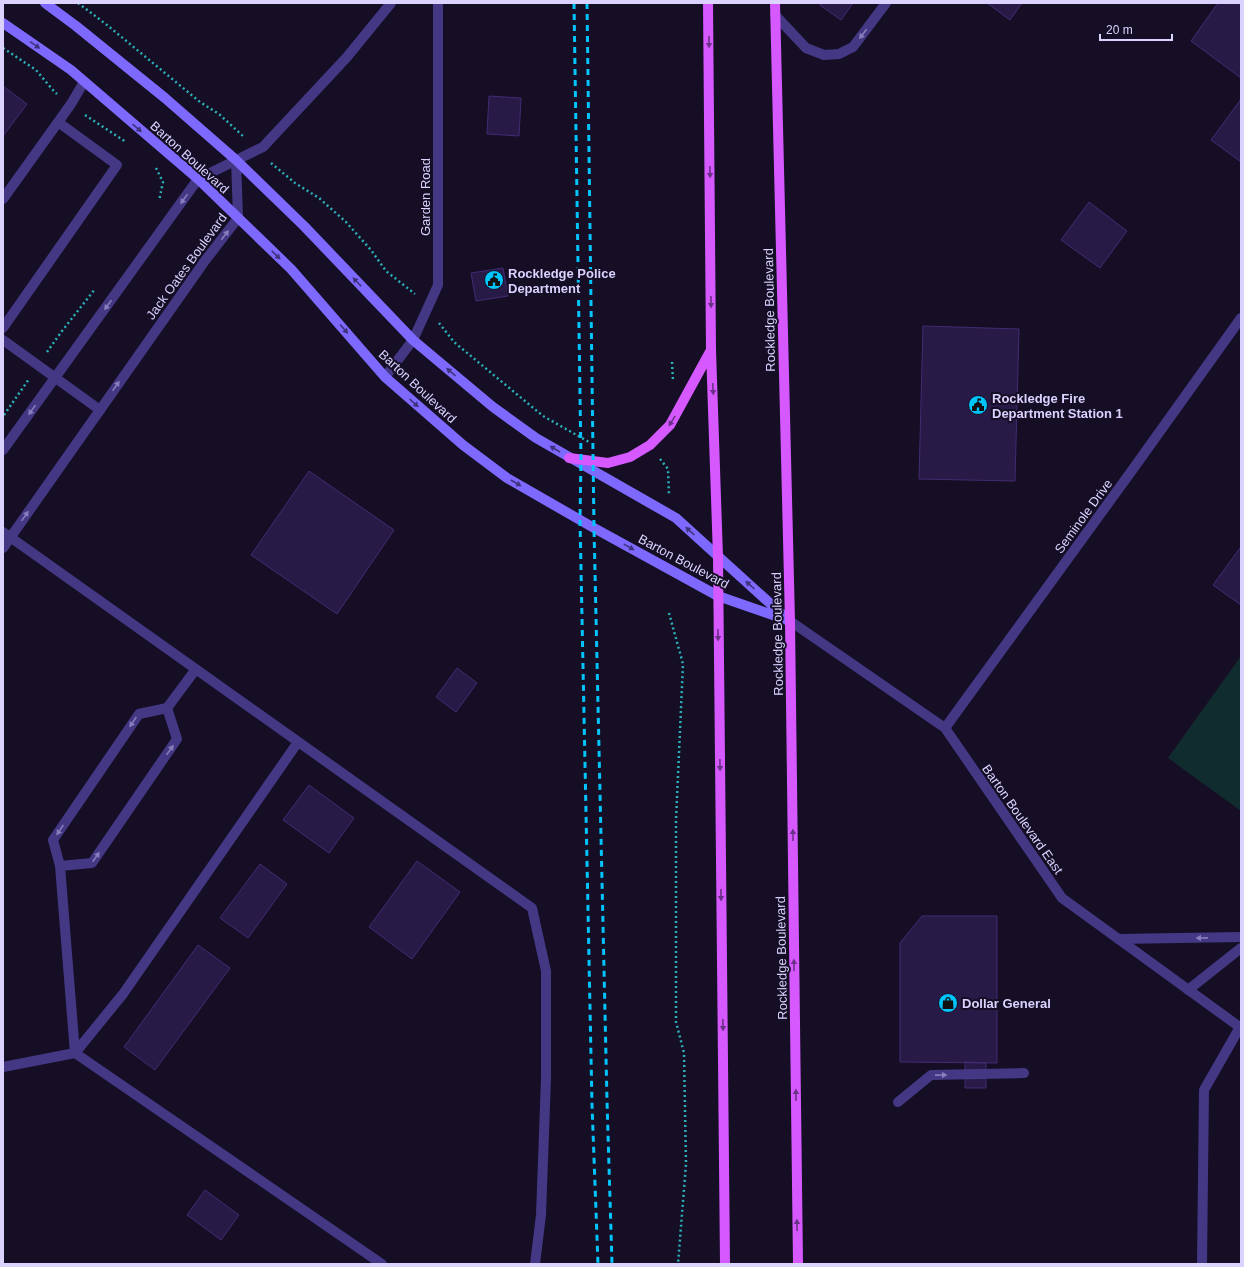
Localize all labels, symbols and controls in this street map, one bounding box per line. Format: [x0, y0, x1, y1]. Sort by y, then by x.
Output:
scale bar [1100, 16, 1172, 42]
text: 20 m [1106, 23, 1133, 37]
one-way arrow [859, 29, 867, 40]
one-way arrow [706, 36, 712, 49]
one-way arrow [30, 41, 40, 49]
street label: Barton Boulevard [147, 118, 232, 197]
one-way arrow [132, 123, 143, 132]
street label: Garden Road [418, 158, 433, 236]
one-way arrow [707, 166, 713, 179]
one-way arrow [180, 194, 188, 205]
street label: Jack Oates Boulevard [143, 210, 230, 322]
one-way arrow [220, 230, 229, 241]
street label: Rockledge Boulevard [761, 248, 778, 372]
one-way arrow [271, 250, 281, 260]
place label: Rockledge Police Department [508, 266, 616, 296]
public building icon: Rockledge Police Department [483, 269, 505, 291]
one-way arrow [352, 277, 362, 287]
one-way arrow [708, 296, 714, 309]
one-way arrow [104, 300, 112, 310]
one-way arrow [339, 324, 348, 335]
street label: Barton Boulevard [376, 347, 460, 426]
one-way arrow [445, 367, 456, 376]
one-way arrow [112, 381, 120, 392]
one-way arrow [709, 383, 716, 395]
place label: Rockledge Fire Department Station 1 [992, 391, 1123, 421]
public building icon: Rockledge Fire Department Station 1 [967, 394, 989, 416]
one-way arrow [409, 398, 419, 407]
one-way arrow [28, 405, 36, 416]
one-way arrow [668, 416, 676, 426]
one-way arrow [550, 445, 560, 453]
street label: Seminole Drive [1051, 476, 1115, 556]
one-way arrow [510, 479, 522, 486]
one-way arrow [21, 510, 29, 521]
one-way arrow [684, 526, 695, 535]
street label: Barton Boulevard [636, 531, 732, 592]
one-way arrow [623, 543, 635, 550]
street label: Rockledge Boulevard [769, 572, 786, 696]
one-way arrow [745, 581, 756, 590]
one-way arrow [715, 629, 721, 642]
one-way arrow [129, 717, 137, 727]
one-way arrow [166, 745, 174, 755]
one-way arrow [717, 759, 723, 772]
street label: Barton Boulevard East [979, 762, 1066, 877]
one-way arrow [56, 825, 64, 835]
one-way arrow [790, 828, 796, 841]
one-way arrow [92, 852, 100, 862]
one-way arrow [718, 889, 724, 902]
street label: Rockledge Boulevard [773, 896, 790, 1020]
one-way arrow [1195, 935, 1208, 941]
one-way arrow [791, 959, 798, 971]
shop icon: Dollar General [937, 992, 959, 1014]
place label: Dollar General [962, 996, 1051, 1011]
one-way arrow [720, 1019, 726, 1032]
one-way arrow [935, 1072, 948, 1078]
one-way arrow [793, 1088, 799, 1101]
one-way arrow [794, 1218, 800, 1231]

